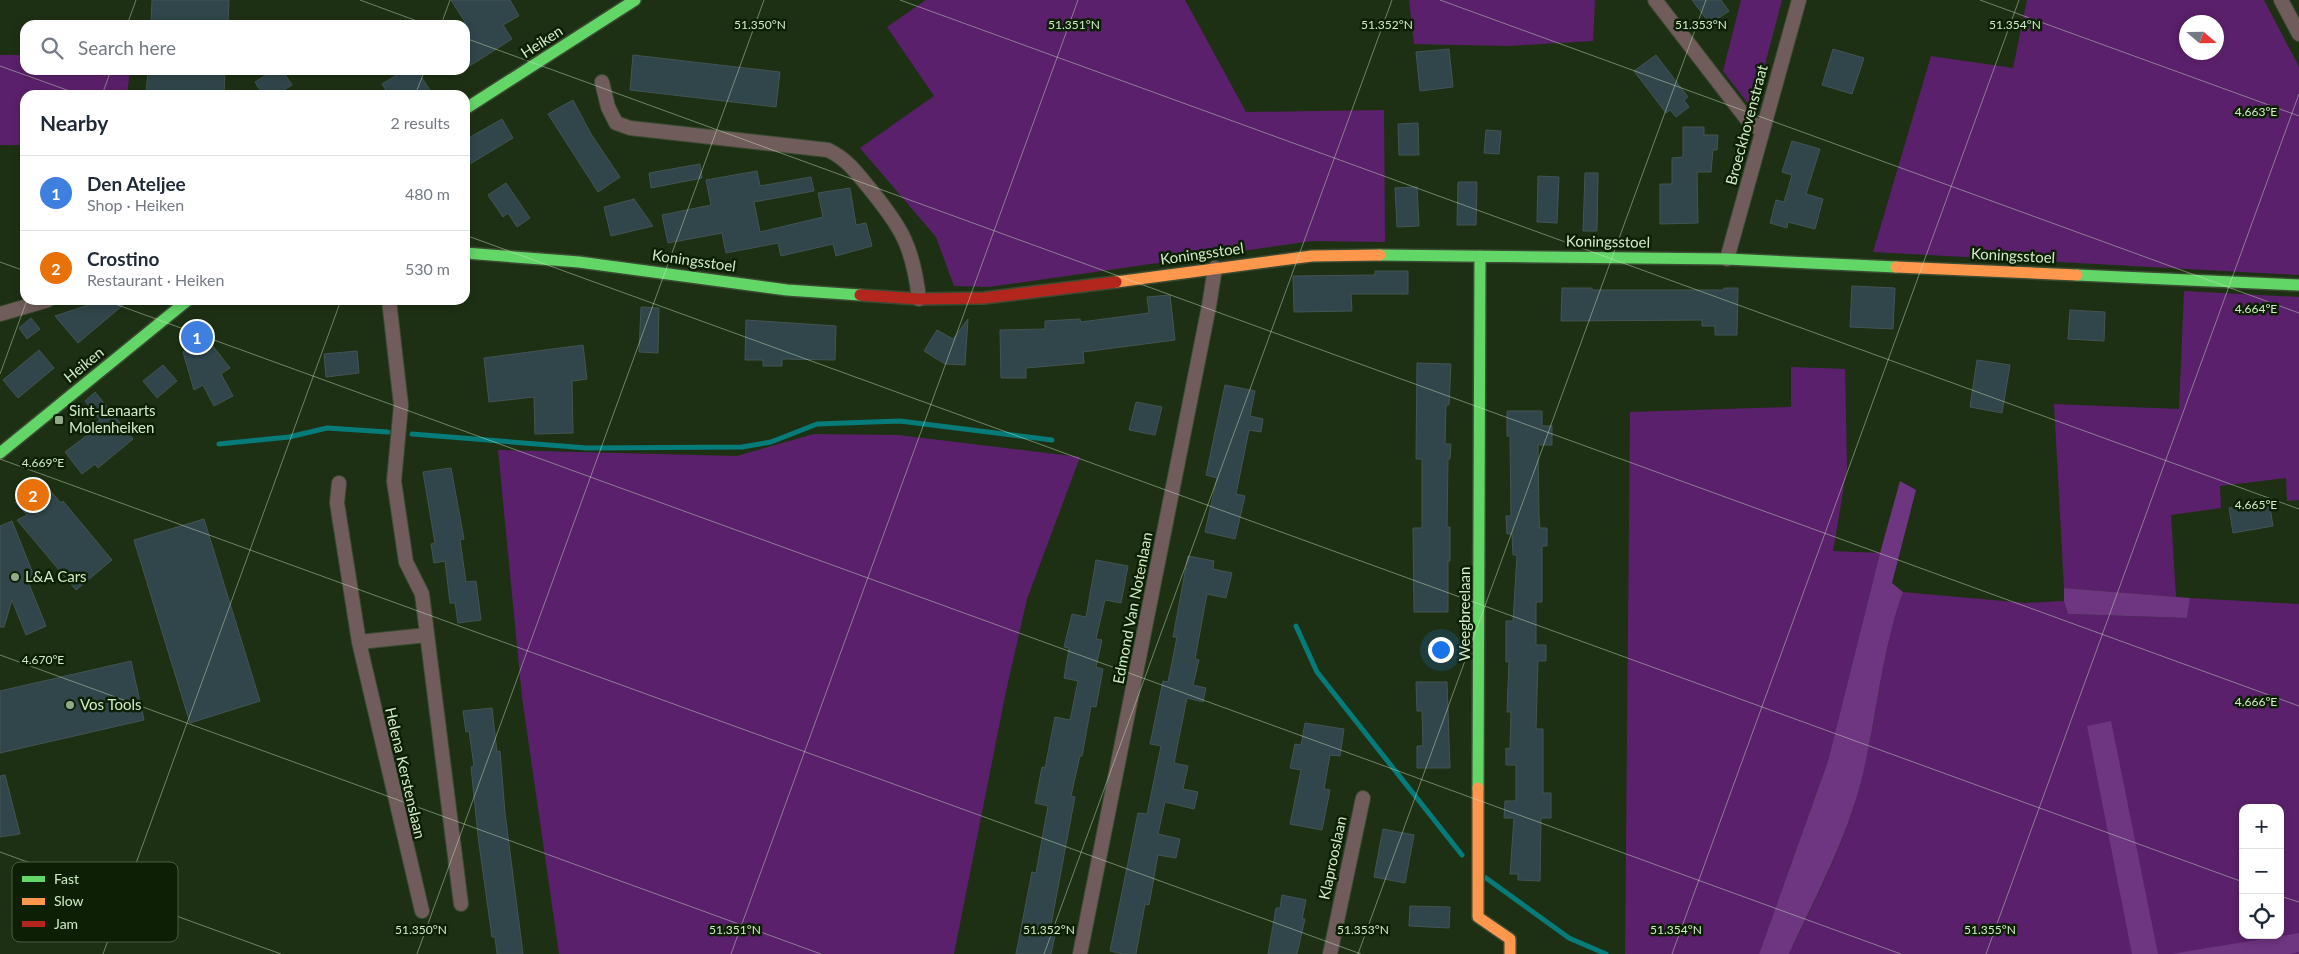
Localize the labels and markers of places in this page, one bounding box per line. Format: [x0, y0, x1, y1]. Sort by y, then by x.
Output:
pin: 1 [181, 318, 213, 356]
place label: Sint-Lenaarts Molenheiken [69, 401, 156, 436]
marker: Sint-Lenaarts Molenheiken [53, 414, 65, 426]
pin: 2 [17, 476, 49, 514]
place label: L&A Cars [25, 567, 87, 585]
marker: L&A Cars [9, 571, 21, 583]
place label: Vos Tools [80, 695, 142, 713]
marker: Vos Tools [64, 699, 76, 711]

